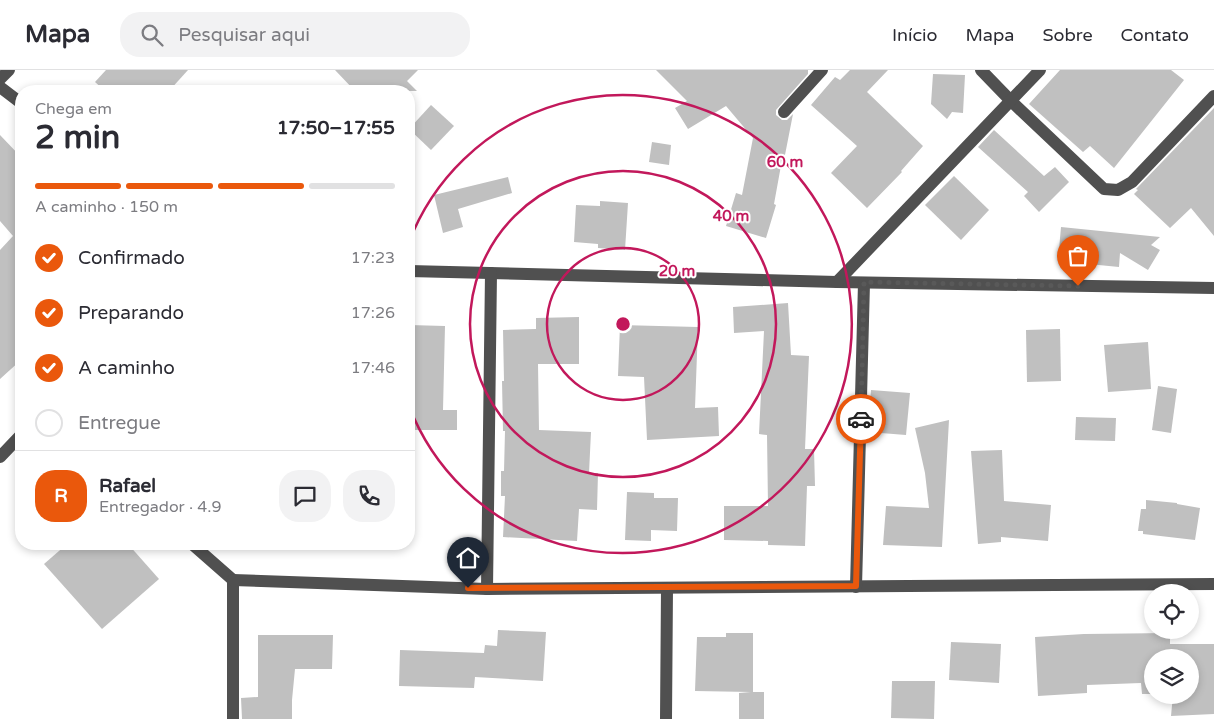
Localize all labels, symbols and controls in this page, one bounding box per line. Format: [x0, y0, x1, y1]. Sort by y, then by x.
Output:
search box [120, 12, 470, 57]
text: Mapa [25, 20, 90, 49]
icon: search [138, 21, 166, 49]
text: Pesquisar aqui [178, 24, 310, 46]
text: Início [892, 24, 937, 46]
text: Mapa [965, 24, 1014, 46]
text: Sobre [1042, 24, 1093, 46]
text: Contato [1121, 24, 1189, 46]
text: Chega em [35, 99, 112, 119]
text: 17:50–17:55 [277, 117, 395, 139]
text: 2 min [35, 119, 120, 157]
text: 60 m [767, 153, 803, 171]
text: A caminho · 150 m [35, 197, 178, 217]
text: 40 m [713, 207, 749, 225]
pin [1057, 235, 1099, 286]
icon: bag [1064, 242, 1092, 270]
icon: check [35, 244, 63, 272]
text: Confirmado [78, 247, 185, 269]
text: 17:23 [351, 248, 395, 268]
text: 20 m [659, 262, 695, 280]
icon: check [35, 299, 63, 327]
text: Preparando [78, 302, 184, 324]
text: 17:26 [351, 303, 395, 323]
centre of rings [614, 315, 632, 333]
icon: check [35, 354, 63, 382]
text: A caminho [78, 357, 175, 379]
text: 17:46 [351, 358, 395, 378]
courier [836, 394, 886, 444]
icon: car [847, 405, 875, 433]
text: Entregue [78, 412, 161, 434]
button: chat [279, 470, 331, 522]
button: phone [343, 470, 395, 522]
text: Rafael [99, 475, 156, 497]
text: R [54, 485, 68, 507]
text: Entregador · 4.9 [99, 497, 221, 517]
pin [447, 537, 489, 588]
icon: home [454, 544, 482, 572]
map controls [1144, 584, 1199, 704]
button: locate [1144, 584, 1199, 639]
button: layers [1144, 649, 1199, 704]

